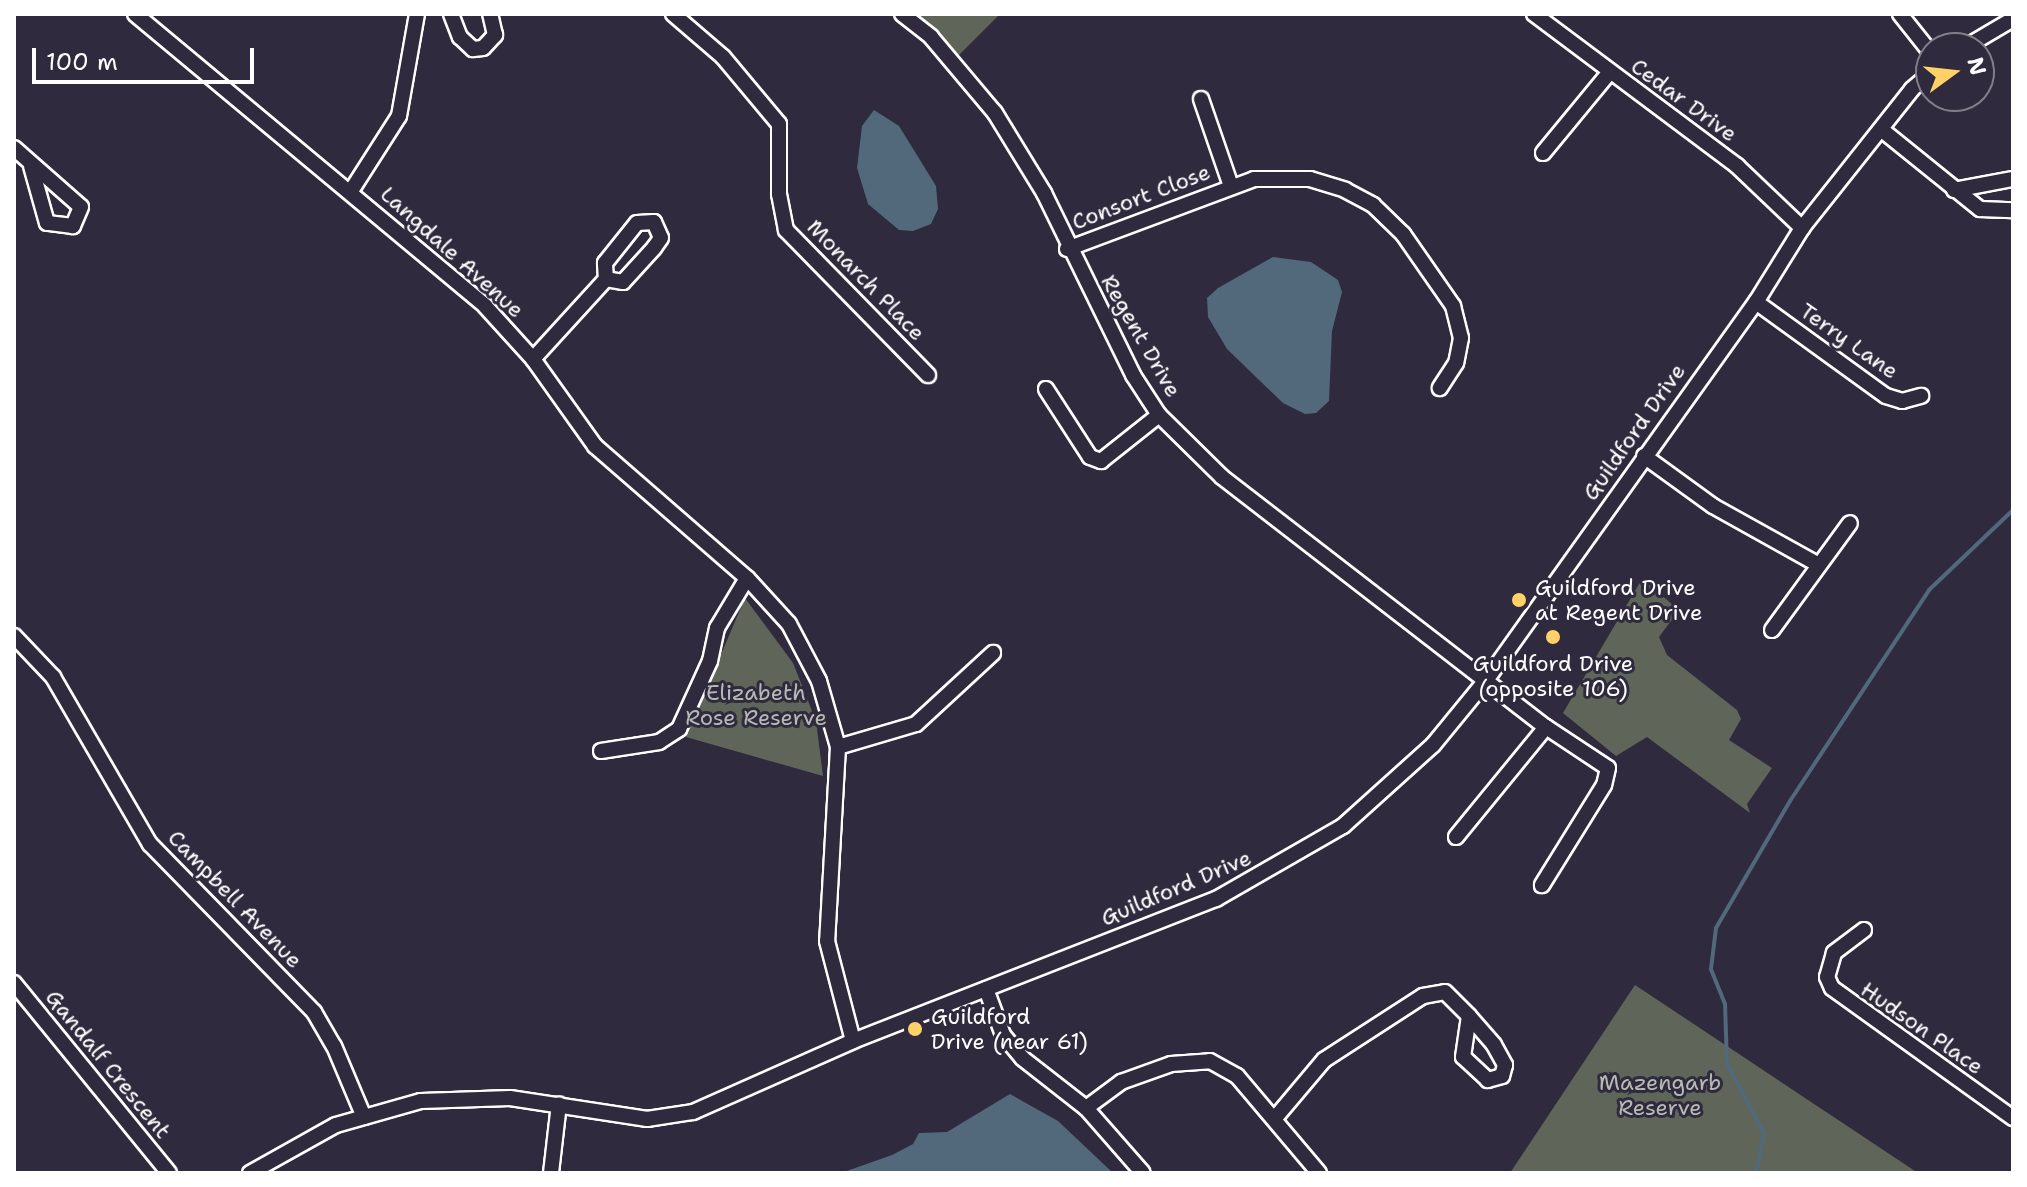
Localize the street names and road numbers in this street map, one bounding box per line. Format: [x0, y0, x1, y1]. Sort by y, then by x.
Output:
street label: Cedar Drive [1626, 53, 1742, 147]
street label: Consort Close [1068, 159, 1214, 235]
street label: Langdale Avenue [375, 181, 529, 323]
street label: Monarch Place [802, 214, 930, 346]
street label: Regent Drive [1095, 270, 1187, 402]
street label: Terry Lane [1795, 298, 1903, 384]
street label: Guildford Drive [1577, 359, 1691, 505]
street label: Campbell Avenue [162, 825, 308, 973]
street label: Guildford Drive [1097, 844, 1255, 932]
street label: Hudson Place [1856, 976, 1988, 1080]
street label: Gandalf Crescent [40, 984, 176, 1144]

